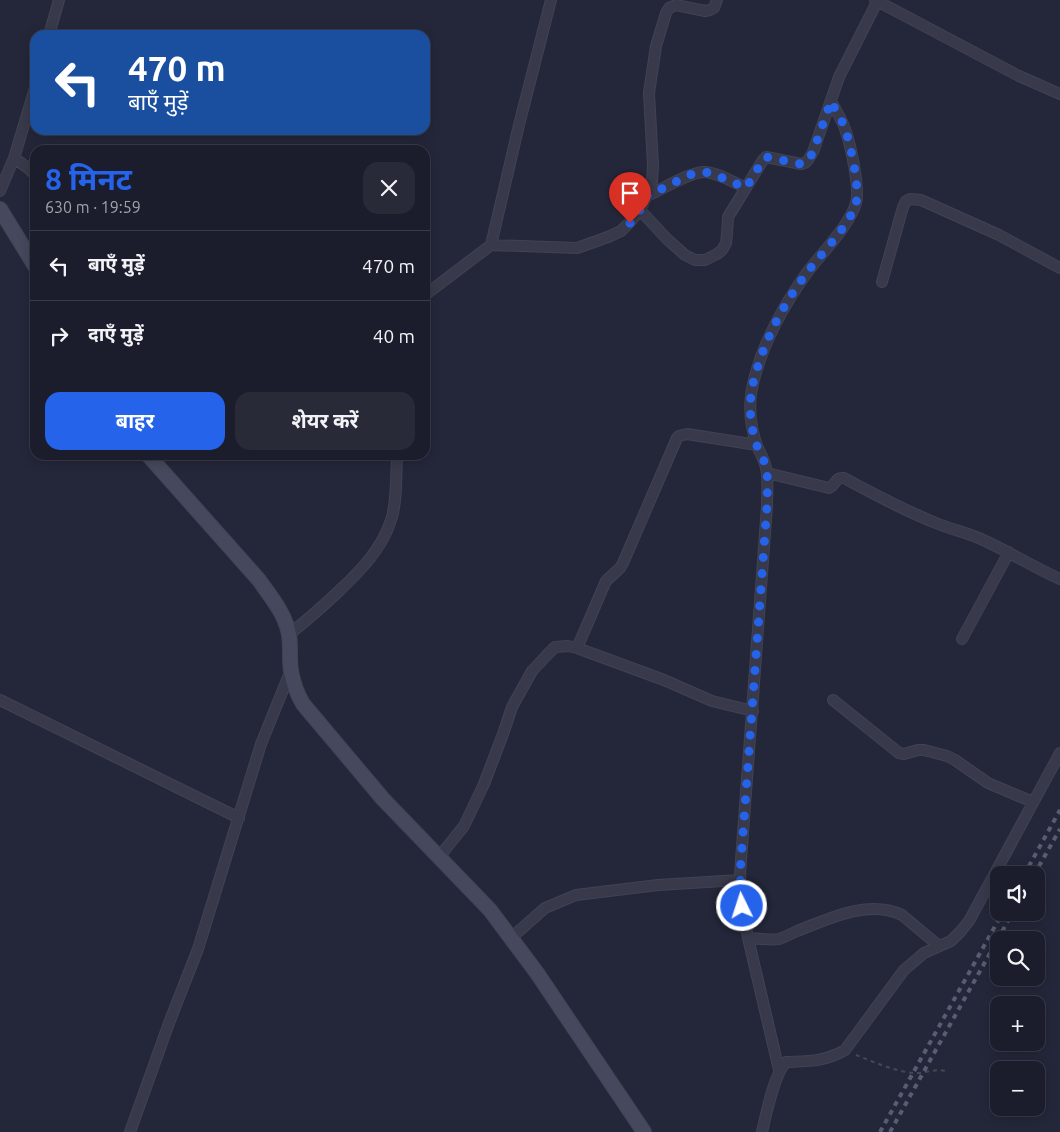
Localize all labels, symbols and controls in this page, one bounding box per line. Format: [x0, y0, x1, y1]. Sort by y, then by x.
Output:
text: 470 m [128, 48, 226, 88]
icon: left [45, 50, 110, 115]
text: बाएँ मुड़ें [128, 89, 188, 114]
text: 8 मिनट [45, 162, 132, 196]
button: close [363, 162, 415, 214]
pin [609, 172, 651, 223]
icon: arrive [616, 179, 644, 207]
text: 630 m · 19:59 [45, 198, 141, 216]
icon: left [45, 252, 73, 280]
text: बाएँ मुड़ें [88, 253, 145, 275]
text: 470 m [362, 255, 415, 277]
icon: right [45, 322, 73, 350]
text: दाएँ मुड़ें [88, 323, 144, 345]
text: 40 m [373, 325, 415, 347]
button: बाहर [45, 392, 225, 450]
button: शेयर करें [235, 392, 415, 450]
map controls [990, 866, 1045, 1116]
button: sound [990, 866, 1045, 921]
position arrow [715, 879, 767, 931]
button: search [990, 931, 1045, 986]
button: + [990, 996, 1045, 1051]
button: − [990, 1061, 1045, 1116]

